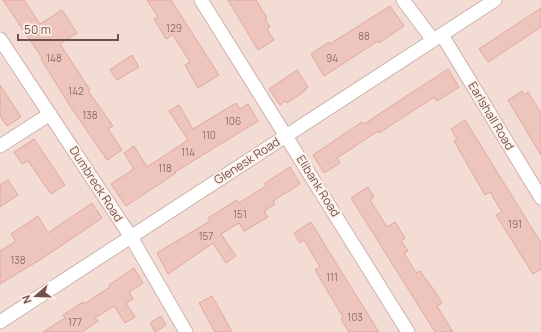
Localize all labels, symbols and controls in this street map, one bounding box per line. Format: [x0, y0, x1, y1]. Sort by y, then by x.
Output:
scale bar [18, 16, 118, 42]
text: 50 m [24, 21, 51, 38]
house number: 129 [166, 21, 182, 35]
house number: 88 [358, 29, 370, 43]
house number: 148 [46, 51, 62, 65]
house number: 94 [326, 51, 338, 65]
street label: Earlshall Road [464, 78, 519, 153]
house number: 142 [68, 84, 84, 98]
house number: 138 [82, 108, 98, 122]
house number: 106 [225, 114, 241, 128]
house number: 110 [202, 128, 216, 142]
street label: Glenesk Road [211, 133, 283, 188]
street label: Dumbreck Road [66, 143, 127, 225]
house number: 114 [181, 145, 195, 159]
street label: Elibank Road [293, 151, 344, 220]
house number: 118 [158, 161, 172, 175]
house number: 151 [233, 207, 247, 221]
house number: 191 [508, 217, 522, 231]
house number: 157 [199, 229, 213, 243]
house number: 138 [10, 253, 26, 267]
house number: 111 [326, 270, 338, 284]
north arrow [16, 276, 56, 316]
text: N [18, 293, 35, 306]
house number: 103 [347, 310, 363, 324]
house number: 177 [68, 315, 82, 329]

